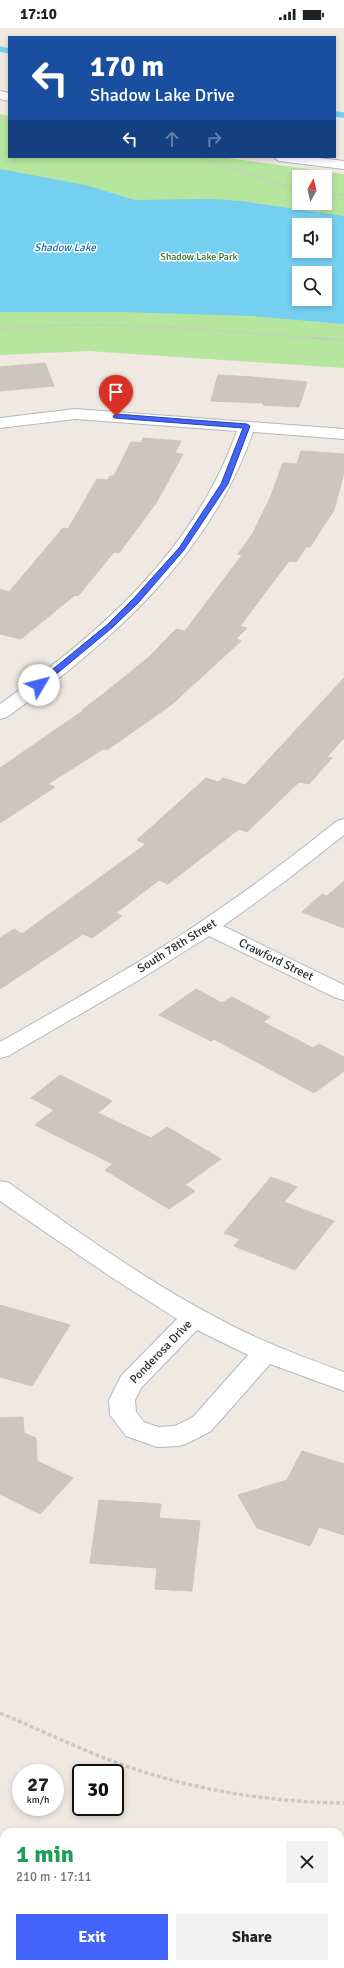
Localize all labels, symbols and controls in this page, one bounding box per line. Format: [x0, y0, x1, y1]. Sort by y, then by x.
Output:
text: 17:10 [20, 5, 57, 23]
text: 170 m [90, 50, 164, 84]
icon: left [24, 52, 76, 104]
text: Shadow Lake Drive [90, 84, 235, 106]
icon: left [119, 128, 141, 150]
icon: ahead [161, 128, 183, 150]
icon: right [203, 128, 225, 150]
north arrow [292, 170, 332, 210]
map controls [292, 170, 332, 306]
button: sound [292, 218, 332, 258]
water label: Shadow Lake [34, 241, 96, 254]
park label: Shadow Lake Park [160, 251, 238, 263]
button: search [292, 266, 332, 306]
pin [99, 375, 133, 416]
icon: arrive [105, 381, 127, 403]
position arrow [18, 664, 60, 706]
street label: South 78th Street [135, 916, 219, 976]
street label: Crawford Street [236, 935, 316, 985]
street label: Ponderosa Drive [127, 1317, 195, 1387]
speed limit sign: 30 [72, 1764, 124, 1816]
text: 27 [27, 1772, 49, 1797]
text: km/h [27, 1794, 49, 1806]
text: 1 min [16, 1839, 74, 1869]
button: close [286, 1841, 328, 1883]
text: 210 m · 17:11 [16, 1869, 92, 1885]
button: Exit [16, 1914, 168, 1960]
button: Share [176, 1914, 328, 1960]

